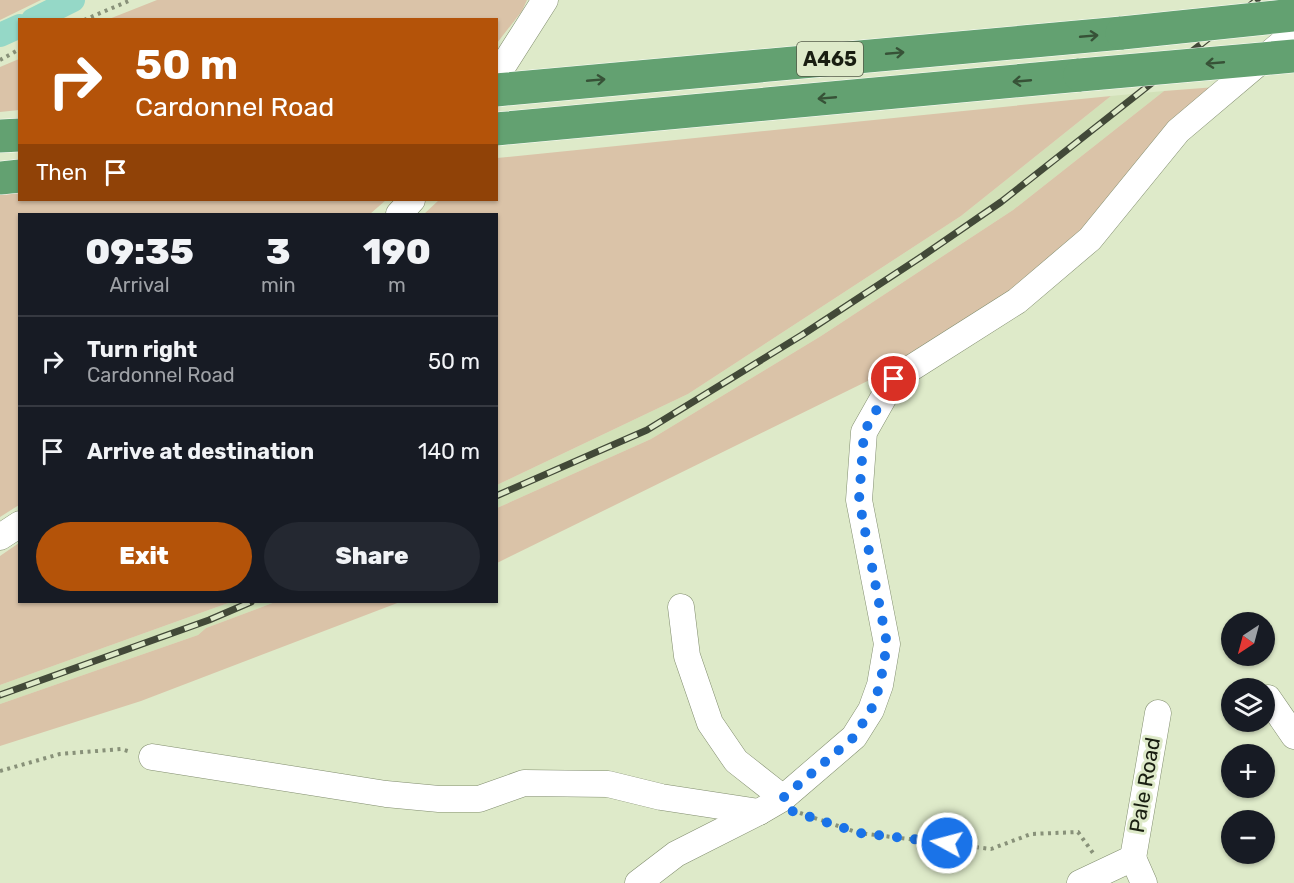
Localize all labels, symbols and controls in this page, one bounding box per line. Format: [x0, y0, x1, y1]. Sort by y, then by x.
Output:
one-way arrow [1078, 30, 1098, 41]
text: 50 m [135, 40, 238, 90]
icon: right [36, 42, 114, 120]
road number: A465 [797, 42, 863, 76]
one-way arrow [884, 47, 904, 58]
one-way arrow [1205, 58, 1225, 69]
one-way arrow [585, 74, 605, 85]
one-way arrow [1012, 76, 1032, 87]
text: Cardonnel Road [135, 91, 334, 123]
one-way arrow [818, 93, 838, 104]
icon: arrive [99, 156, 132, 189]
text: Then [36, 159, 87, 186]
text: 09:35 [85, 230, 194, 273]
text: 3 [266, 230, 291, 273]
text: 190 [363, 230, 431, 273]
text: Arrival [109, 273, 170, 297]
text: min [261, 273, 296, 297]
text: m [388, 273, 406, 297]
text: Turn right [87, 336, 197, 363]
icon: right [36, 345, 69, 378]
text: 50 m [428, 348, 480, 375]
pin [868, 353, 919, 404]
icon: arrive [877, 362, 910, 395]
text: Cardonnel Road [87, 363, 235, 387]
icon: arrive [36, 435, 69, 468]
text: Arrive at destination [87, 438, 314, 465]
text: 140 m [418, 438, 480, 465]
button: Exit [36, 522, 252, 591]
button: Share [264, 522, 480, 591]
north arrow [1221, 612, 1275, 666]
map controls [1221, 612, 1275, 864]
button: layers [1221, 678, 1275, 732]
street label: Pale Road [1124, 735, 1165, 835]
button: + [1221, 744, 1275, 798]
button: − [1221, 810, 1275, 864]
position arrow [915, 811, 979, 875]

